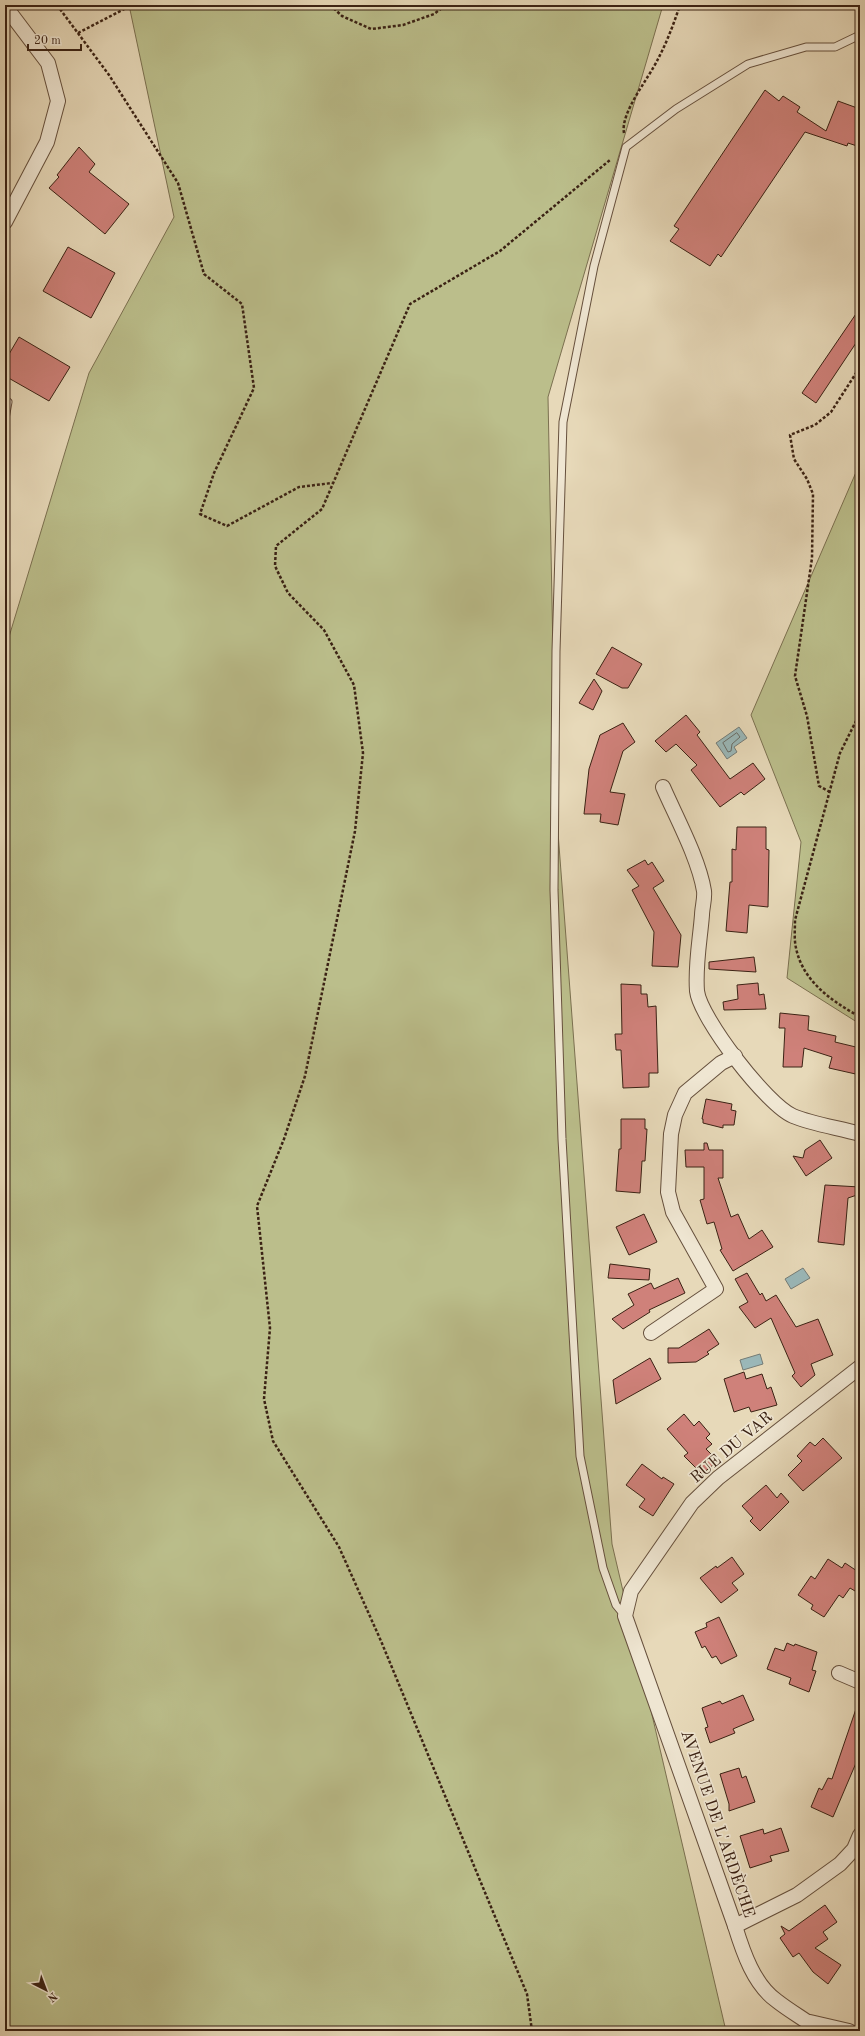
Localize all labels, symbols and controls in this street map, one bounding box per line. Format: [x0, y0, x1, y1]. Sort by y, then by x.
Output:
scale bar [28, 26, 81, 52]
text: 20 m [34, 35, 61, 47]
street label: RUE DU VAR [688, 1409, 776, 1487]
street label: AVENUE DE L'ARDÈCHE [677, 1727, 760, 1920]
north arrow [26, 1970, 66, 2010]
text: N [44, 1989, 58, 2004]

